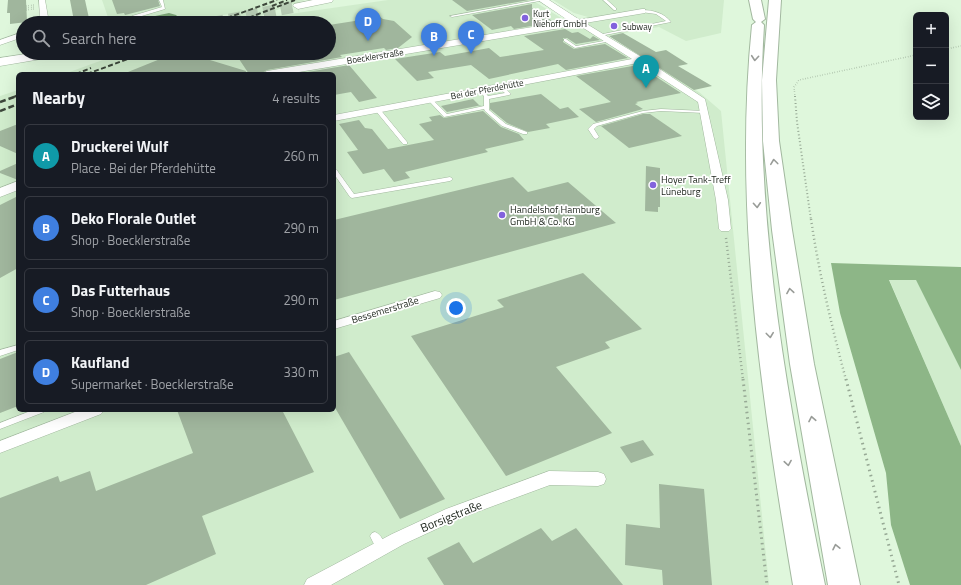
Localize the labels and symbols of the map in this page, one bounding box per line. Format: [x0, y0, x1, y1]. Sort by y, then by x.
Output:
place label: Kurt Niehoff GmbH [533, 7, 587, 30]
pin: D [355, 8, 381, 41]
marker: Kurt Niehoff GmbH [520, 13, 530, 23]
place label: Subway [622, 20, 653, 33]
pin: C [458, 21, 484, 54]
marker: Subway [609, 21, 619, 31]
pin: B [421, 23, 447, 56]
street label: Boecklerstraße [346, 45, 405, 67]
pin: A [633, 55, 659, 88]
one-way arrow [750, 55, 759, 61]
street label: Bei der Pferdehütte [449, 75, 525, 102]
one-way arrow [770, 159, 779, 165]
place label: Hoyer Tank-Treff Lüneburg [661, 172, 731, 199]
marker: Hoyer Tank-Treff Lüneburg [648, 180, 658, 190]
place label: Handelshof Hamburg GmbH & Co. KG [510, 202, 600, 229]
one-way arrow [752, 202, 761, 208]
marker: Handelshof Hamburg GmbH & Co. KG [497, 210, 507, 220]
one-way arrow [786, 288, 795, 294]
street label: Bessemerstraße [349, 293, 421, 327]
your location [446, 298, 466, 318]
one-way arrow [765, 332, 774, 338]
one-way arrow [808, 416, 817, 422]
one-way arrow [783, 460, 792, 466]
street label: Borsigstraße [417, 495, 485, 537]
one-way arrow [833, 544, 841, 550]

